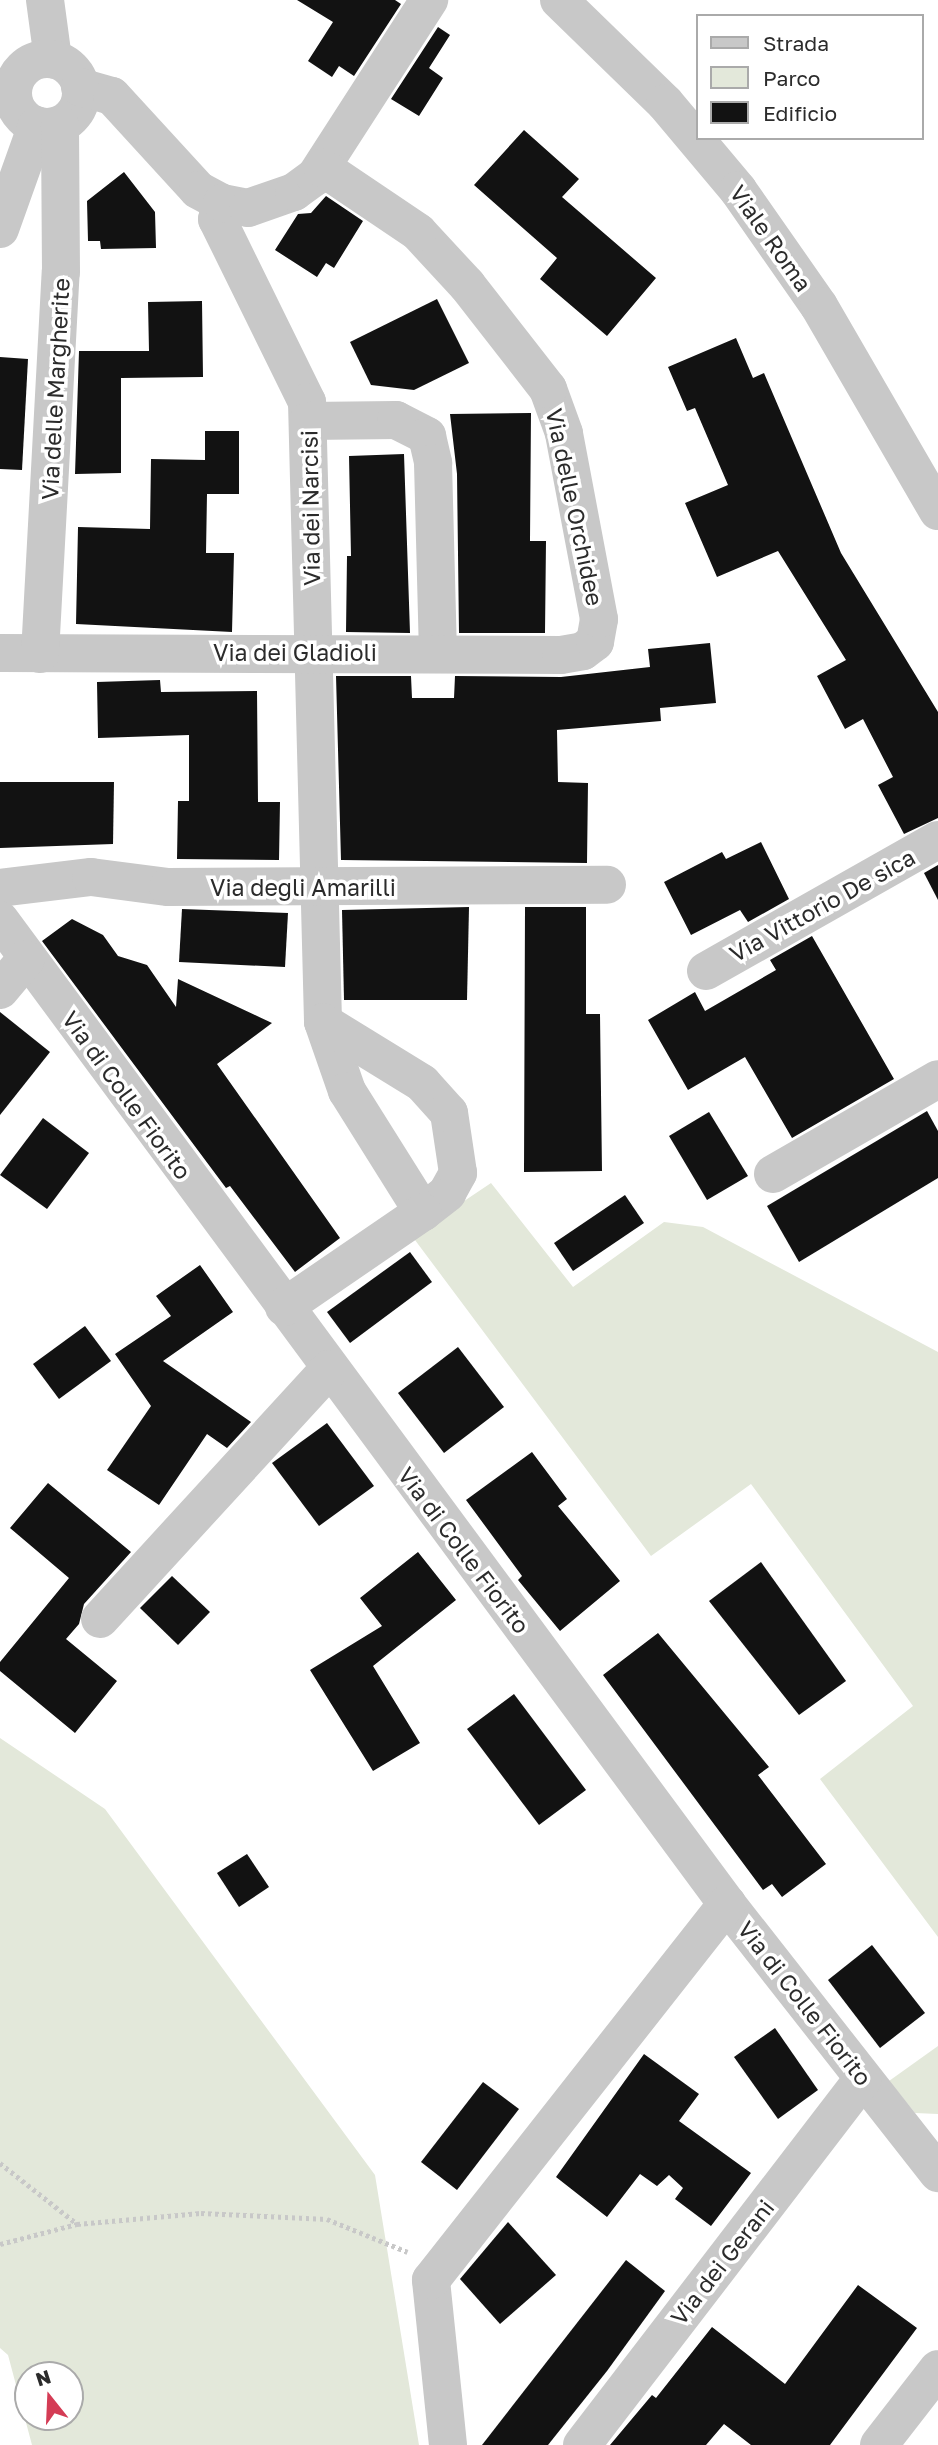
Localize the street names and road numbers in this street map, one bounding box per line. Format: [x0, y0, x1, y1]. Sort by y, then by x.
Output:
street label: Viale Roma [724, 180, 818, 296]
street label: Via delle Margherite [35, 277, 75, 501]
street label: Via delle Orchidee [541, 406, 609, 608]
street label: Via dei Narcisi [295, 430, 325, 586]
street label: Via dei Gladioli [213, 638, 377, 666]
street label: Via Vittorio De sica [725, 843, 919, 967]
street label: Via degli Amarilli [210, 873, 396, 901]
street label: Via di Colle Fiorito [57, 1006, 197, 1184]
street label: Via di Colle Fiorito [392, 1461, 536, 1639]
street label: Via di Colle Fiorito [732, 1915, 878, 2091]
street label: Via dei Gerani [665, 2194, 779, 2330]

